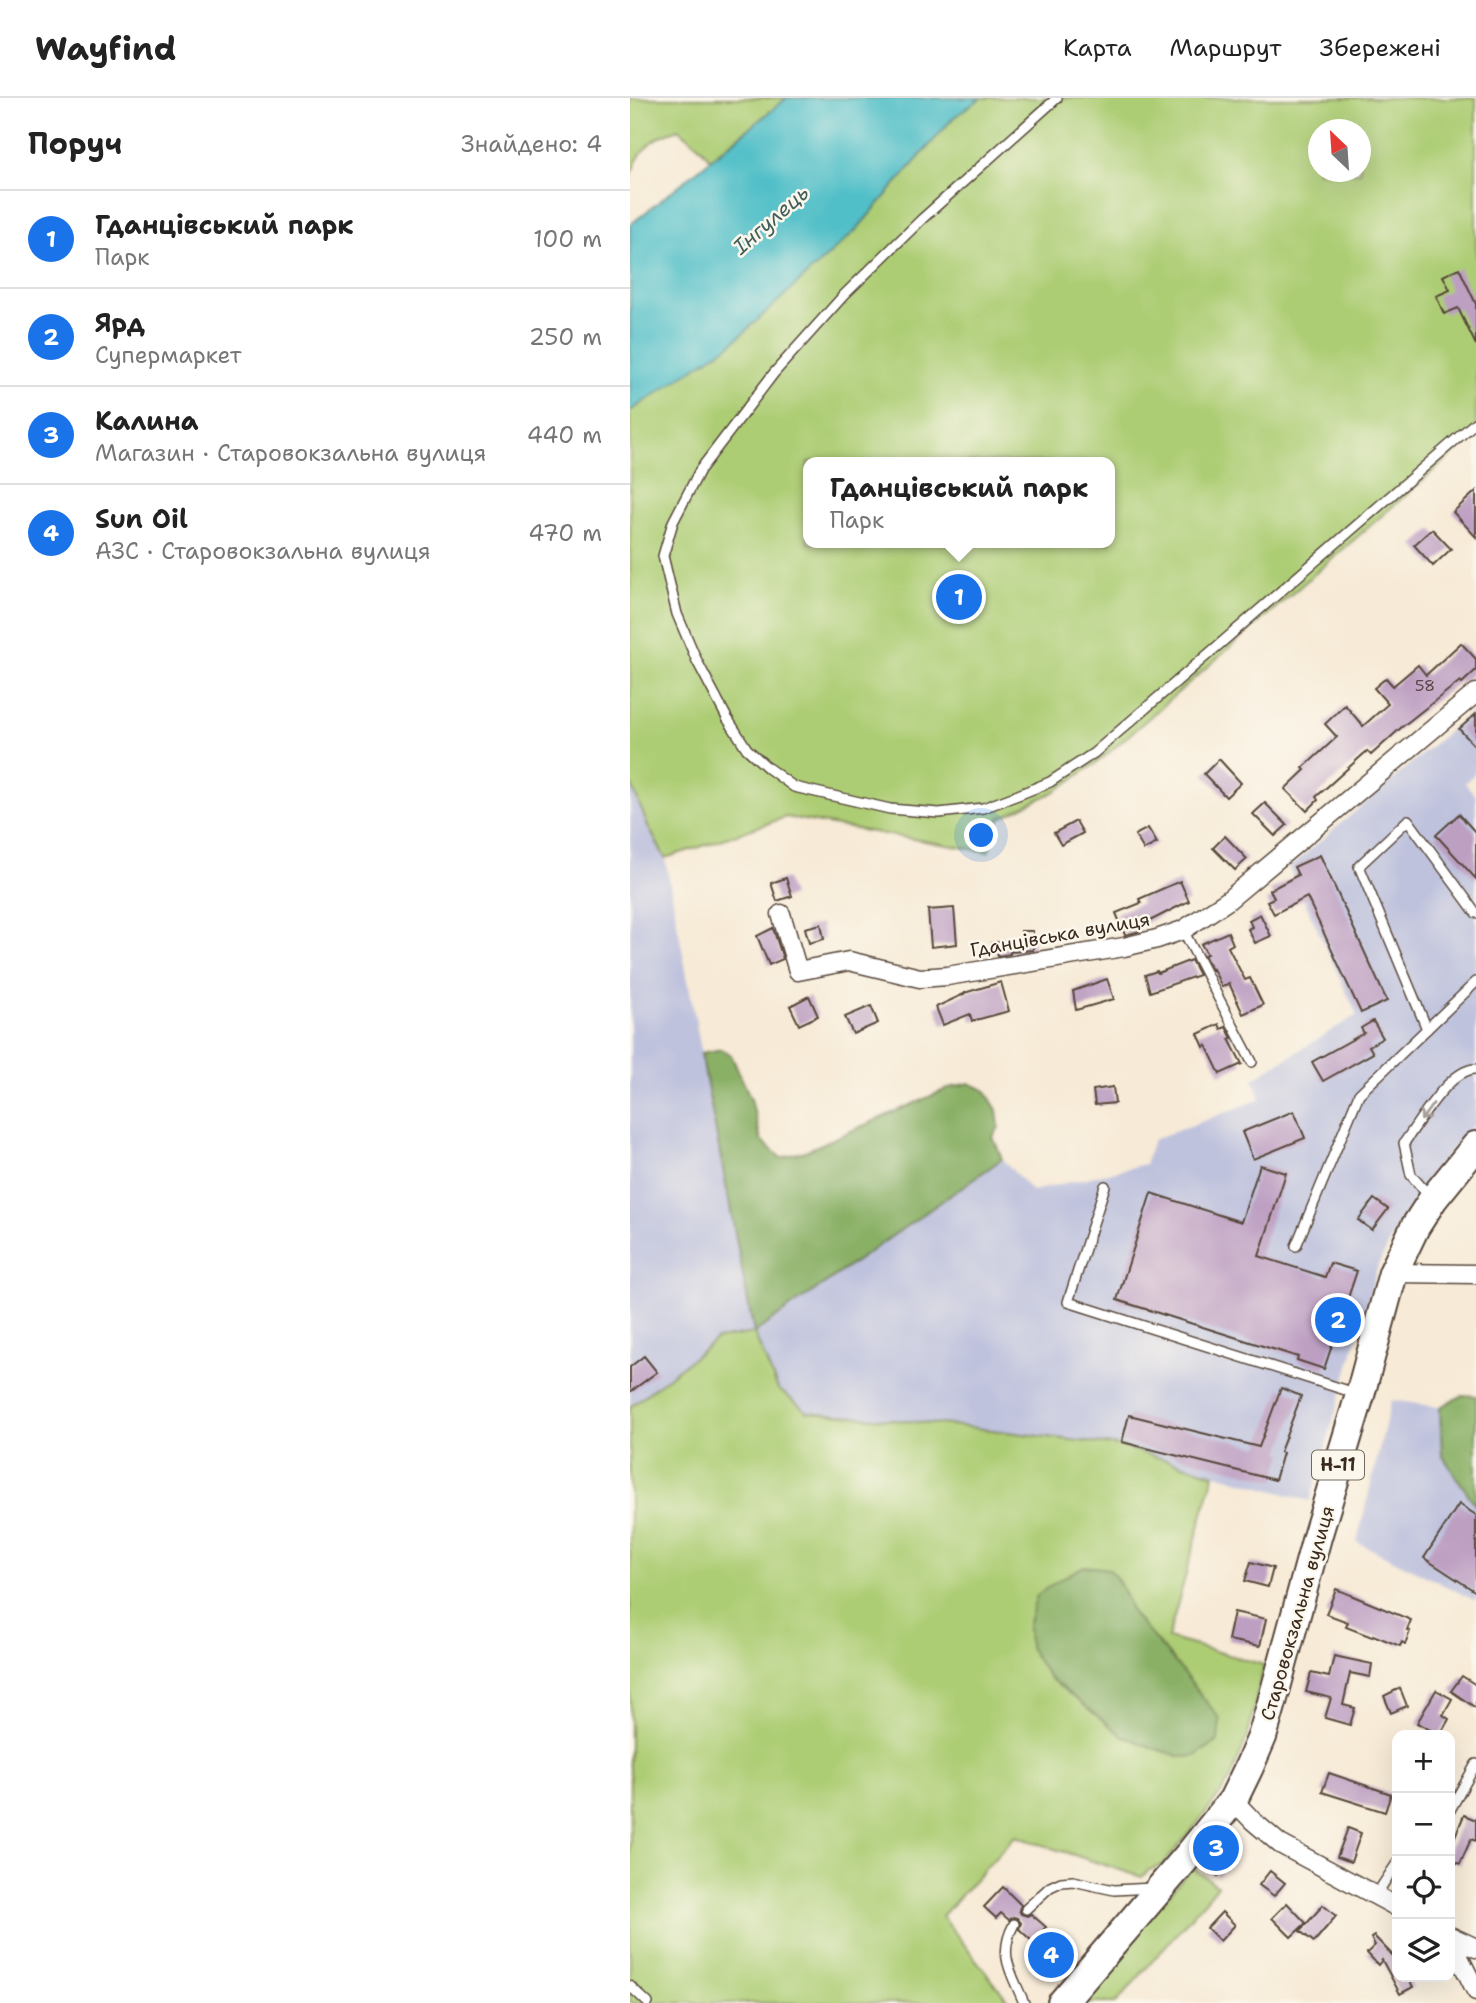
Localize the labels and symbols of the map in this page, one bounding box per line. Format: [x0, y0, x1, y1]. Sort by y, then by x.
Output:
north arrow [1308, 119, 1371, 182]
water label: Інгулець [726, 179, 815, 262]
pin: 1 [936, 571, 982, 623]
house number: 58 [1415, 675, 1435, 696]
your location [964, 818, 998, 852]
street label: Гданцівська вулиця [968, 906, 1152, 963]
one-way arrow [1420, 1102, 1434, 1121]
pin: 2 [1315, 1294, 1361, 1346]
road number: Н-11 [1312, 1450, 1364, 1480]
street label: Старовокзальна вулиця [1255, 1503, 1340, 1724]
pin: 3 [1193, 1822, 1239, 1874]
pin: 4 [1028, 1929, 1074, 1981]

